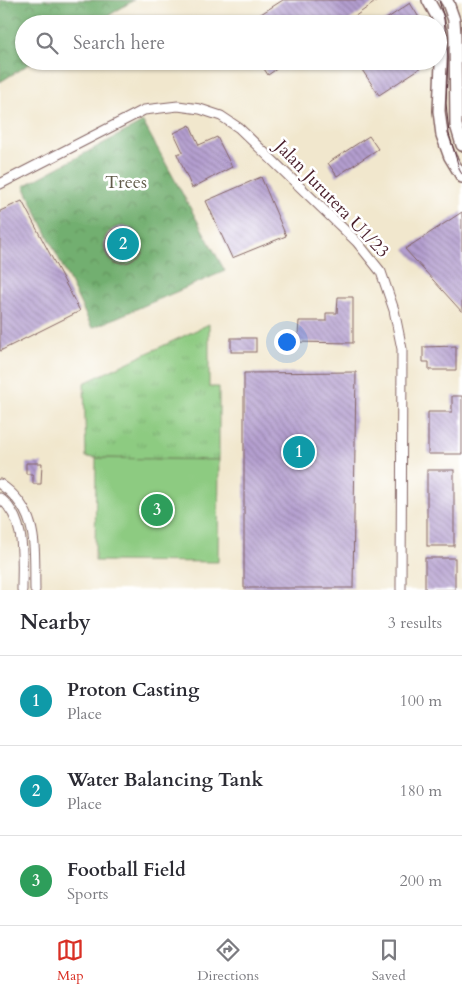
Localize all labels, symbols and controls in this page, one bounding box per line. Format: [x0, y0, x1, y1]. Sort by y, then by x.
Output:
search box [15, 15, 447, 70]
icon: search [33, 29, 61, 57]
text: Search here [73, 30, 165, 56]
street label: Jalan Jurutera U1/23 [267, 132, 395, 263]
park label: Trees [105, 170, 147, 195]
pin: 2 [107, 225, 139, 263]
your location [274, 329, 300, 355]
pin: 1 [283, 433, 315, 471]
pin: 3 [141, 491, 173, 529]
text: Nearby [20, 608, 91, 637]
text: 3 results [388, 612, 442, 634]
text: Proton Casting [67, 677, 199, 703]
text: 1 [32, 690, 40, 712]
text: 100 m [400, 690, 442, 712]
text: Place [67, 703, 102, 725]
text: Water Balancing Tank [67, 767, 263, 793]
text: 2 [32, 780, 40, 802]
text: 180 m [400, 780, 442, 802]
text: Place [67, 793, 102, 815]
text: Football Field [67, 857, 186, 883]
text: 3 [32, 870, 40, 892]
text: 200 m [400, 870, 442, 892]
text: Sports [67, 883, 108, 905]
tab: Map [56, 936, 84, 985]
tab: Directions [197, 936, 259, 985]
tab: Saved [372, 936, 406, 985]

